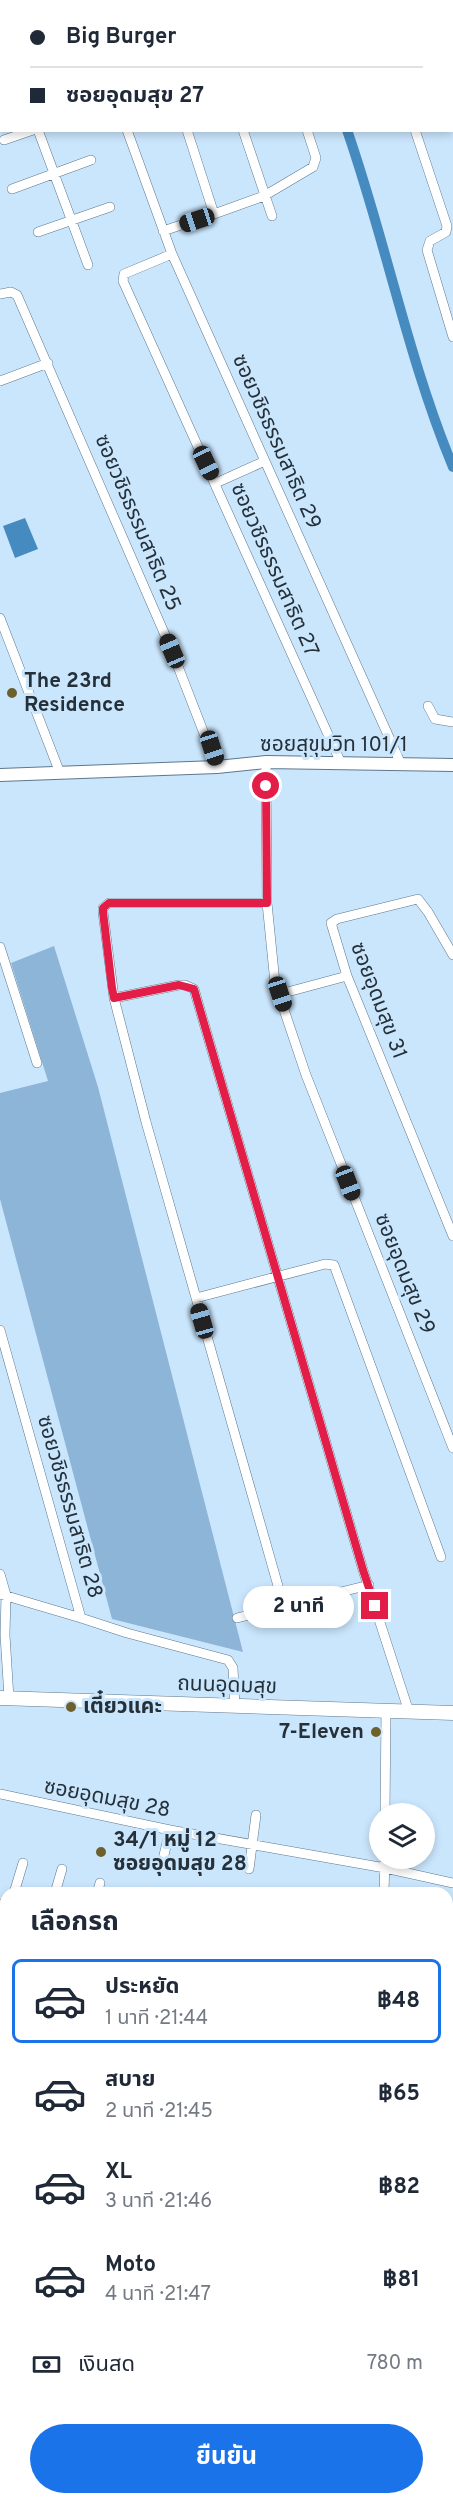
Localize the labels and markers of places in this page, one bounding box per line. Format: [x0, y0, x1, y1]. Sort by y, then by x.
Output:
place label: The 23rd Residence [24, 668, 125, 719]
marker: The 23rd Residence [5, 686, 19, 700]
place label: เตี๋ยวแคะ [83, 1690, 162, 1721]
marker: เตี๋ยวแคะ [64, 1700, 78, 1714]
place label: 7-Eleven [279, 1719, 364, 1746]
marker: 7-Eleven [369, 1725, 383, 1739]
place label: 34/1 หมู่ 12 ซอยอุดมสุข 28 [113, 1827, 247, 1878]
marker: 34/1 หมู่ 12 ซอยอุดมสุข 28 [94, 1845, 108, 1859]

